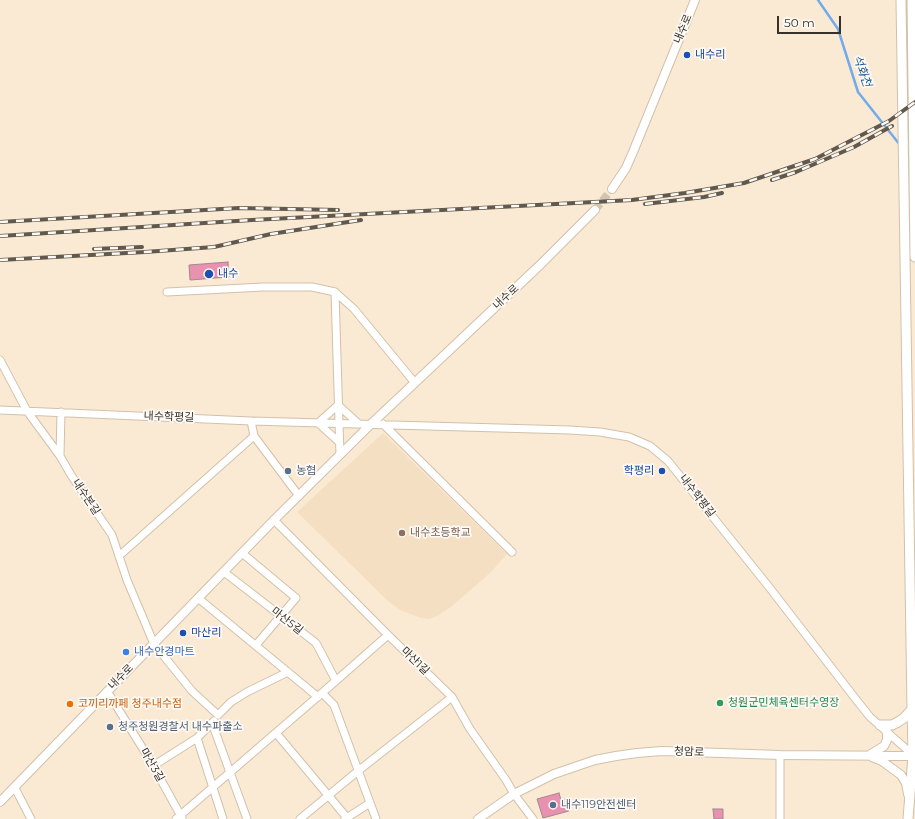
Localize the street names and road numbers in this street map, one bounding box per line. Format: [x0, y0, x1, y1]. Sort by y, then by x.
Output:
street label: 내수로 [671, 12, 695, 46]
street label: 내수로 [490, 282, 522, 312]
street label: 내수학평길 [143, 410, 195, 424]
street label: 내수학평길 [676, 472, 718, 520]
street label: 내수본길 [69, 477, 103, 517]
street label: 마산5길 [269, 605, 305, 637]
street label: 마산1길 [398, 644, 432, 678]
street label: 내수로 [106, 662, 136, 692]
street label: 청암로 [674, 745, 704, 759]
street label: 마산3길 [137, 746, 167, 784]

